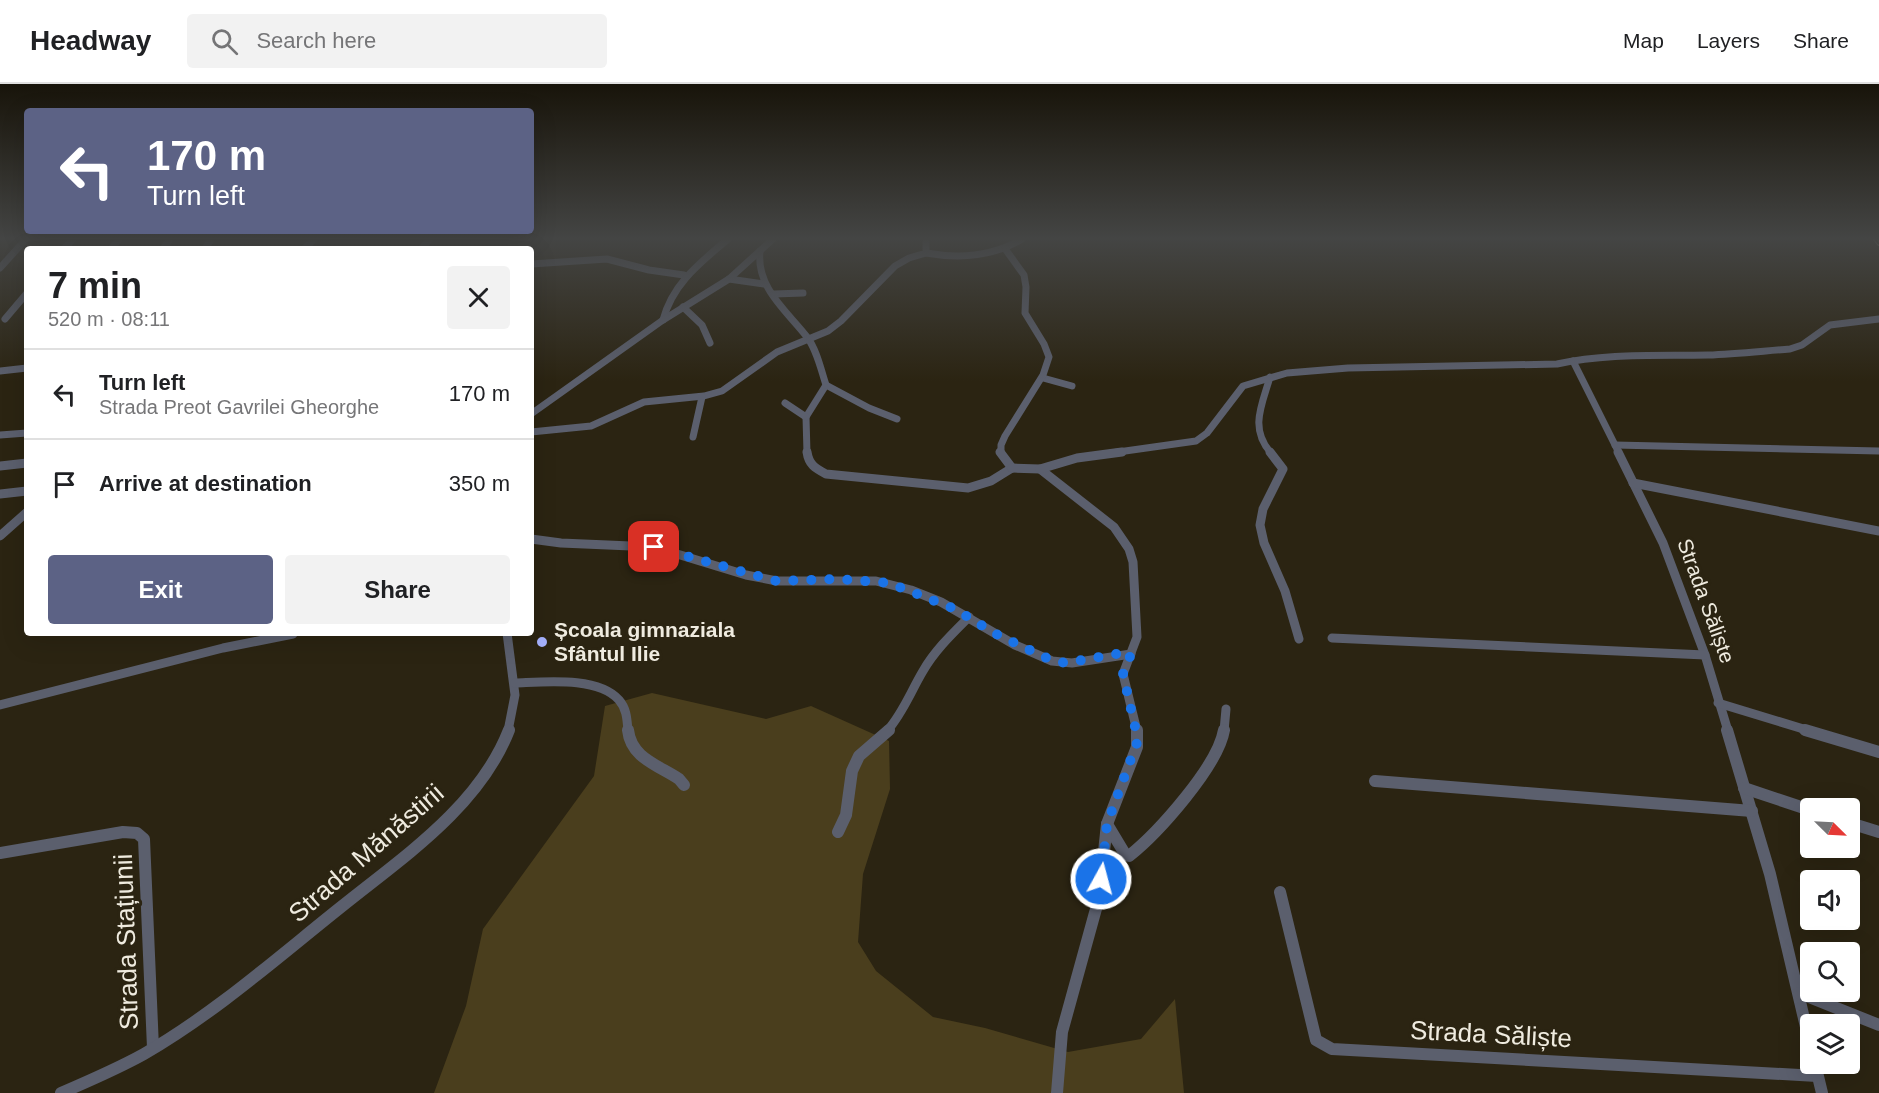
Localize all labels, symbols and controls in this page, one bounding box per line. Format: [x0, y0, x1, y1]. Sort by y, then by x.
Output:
search box [187, 14, 607, 68]
text: Headway [30, 25, 151, 56]
icon: search [208, 25, 241, 58]
text: Search here [256, 28, 376, 53]
text: Map [1623, 29, 1664, 52]
text: Layers [1697, 29, 1760, 52]
text: Share [1793, 29, 1849, 52]
icon: left [48, 132, 126, 210]
text: 170 m [147, 132, 266, 179]
text: Turn left [147, 181, 245, 211]
text: 7 min [48, 265, 142, 306]
button: close [447, 266, 510, 329]
text: 520 m · 08:11 [48, 308, 170, 330]
text: Turn left [99, 370, 185, 395]
icon: left [48, 378, 81, 411]
text: 170 m [449, 381, 510, 406]
text: Strada Preot Gavrilei Gheorghe [99, 396, 379, 418]
icon: arrive [48, 468, 81, 501]
text: Arrive at destination [99, 471, 312, 496]
text: 350 m [449, 471, 510, 496]
pin [628, 521, 679, 572]
icon: arrive [637, 530, 670, 563]
street label: Strada Săliște [1673, 535, 1740, 666]
button: Exit [48, 555, 273, 624]
button: Share [285, 555, 510, 624]
place label: Școala gimnaziala Sfântul Ilie [554, 618, 735, 665]
marker: Școala gimnaziala Sfântul Ilie [535, 635, 549, 649]
street label: Strada Mănăstirii [283, 778, 449, 928]
north arrow [1800, 798, 1860, 858]
map controls [1800, 798, 1860, 1074]
position arrow [1069, 847, 1133, 911]
street label: Strada Stațiunii [108, 853, 144, 1031]
button: sound [1800, 870, 1860, 930]
button: search [1800, 942, 1860, 1002]
button: layers [1800, 1014, 1860, 1074]
street label: Strada Săliște [1409, 1015, 1573, 1053]

